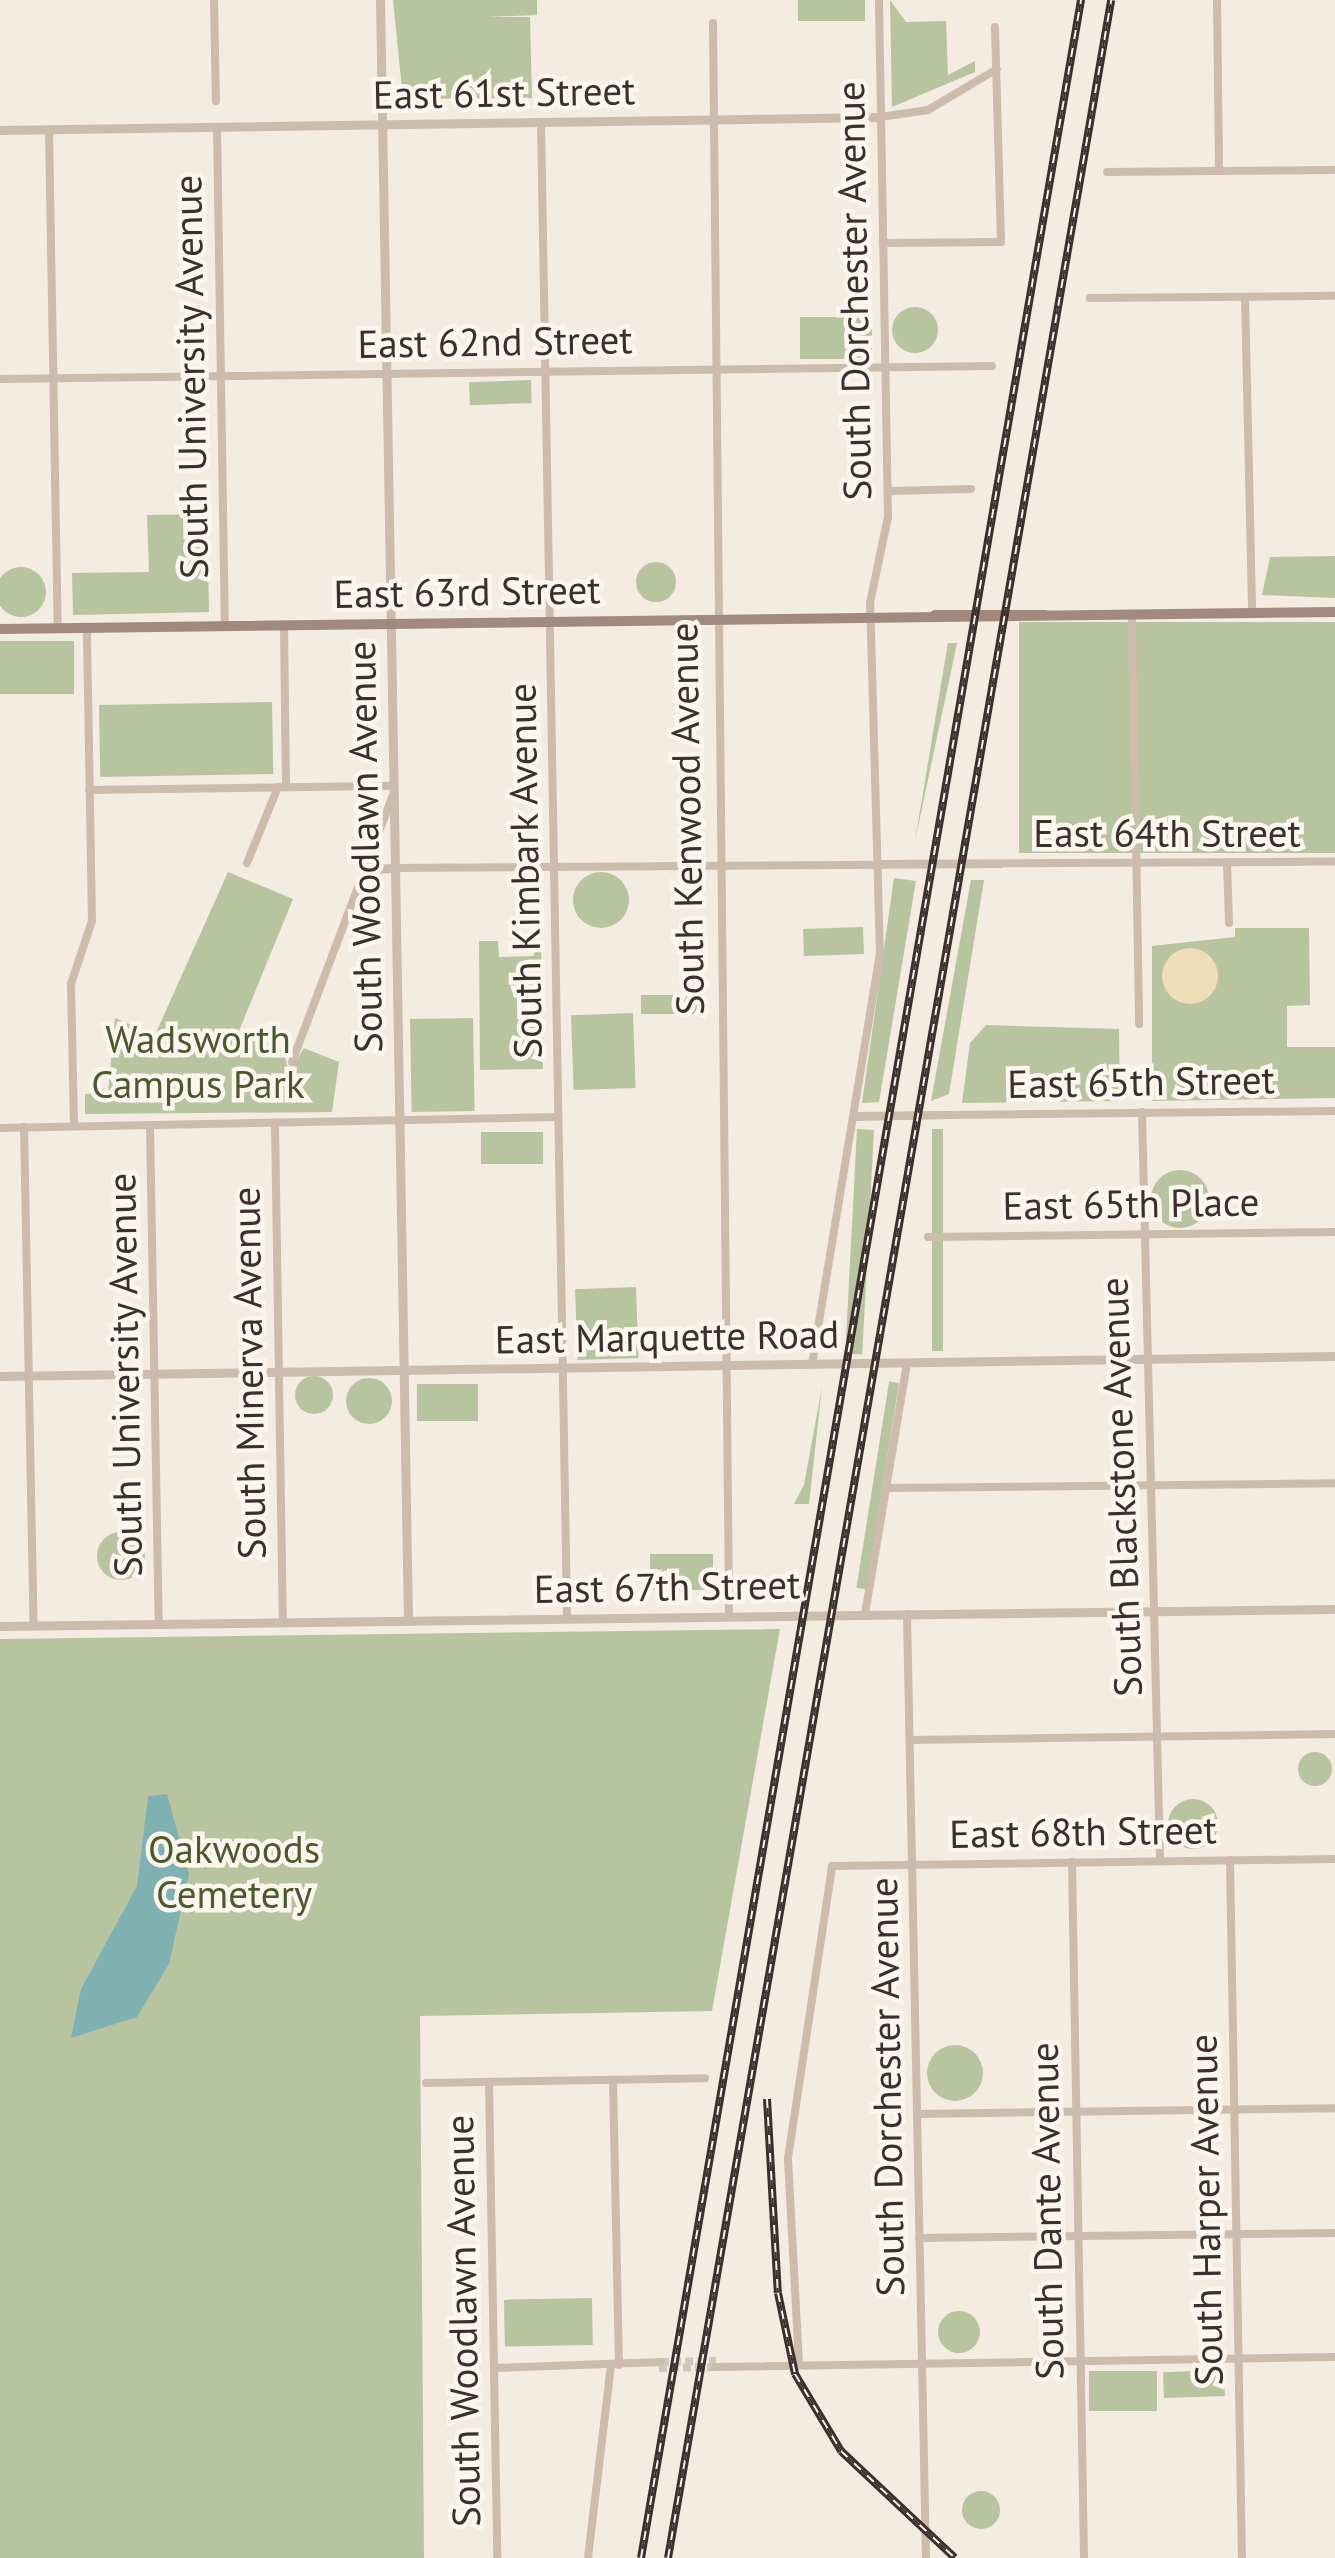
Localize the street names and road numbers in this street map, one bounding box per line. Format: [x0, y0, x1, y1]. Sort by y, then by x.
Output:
street label: East 61st Street [372, 67, 636, 119]
street label: South Dorchester Avenue [827, 80, 881, 502]
street label: South University Avenue [164, 173, 218, 581]
street label: East 62nd Street [357, 316, 633, 368]
street label: East 63rd Street [333, 566, 601, 618]
street label: South Kenwood Avenue [660, 622, 714, 1016]
street label: South Woodlawn Avenue [338, 640, 392, 1054]
street label: South Kimbark Avenue [498, 682, 552, 1060]
street label: East 64th Street [1033, 810, 1301, 856]
street label: East 65th Street [1007, 1056, 1275, 1108]
street label: South University Avenue [98, 1171, 152, 1579]
street label: East 65th Place [1002, 1178, 1260, 1230]
street label: South Minerva Avenue [222, 1186, 276, 1560]
street label: South Blackstone Avenue [1090, 1276, 1152, 1698]
street label: East Marquette Road [494, 1311, 840, 1363]
street label: East 67th Street [533, 1561, 801, 1613]
street label: East 68th Street [949, 1806, 1217, 1858]
street label: South Dorchester Avenue [860, 1876, 914, 2298]
street label: South Harper Avenue [1180, 2033, 1232, 2387]
street label: South Dante Avenue [1021, 2041, 1073, 2381]
street label: South Woodlawn Avenue [436, 2114, 490, 2528]

